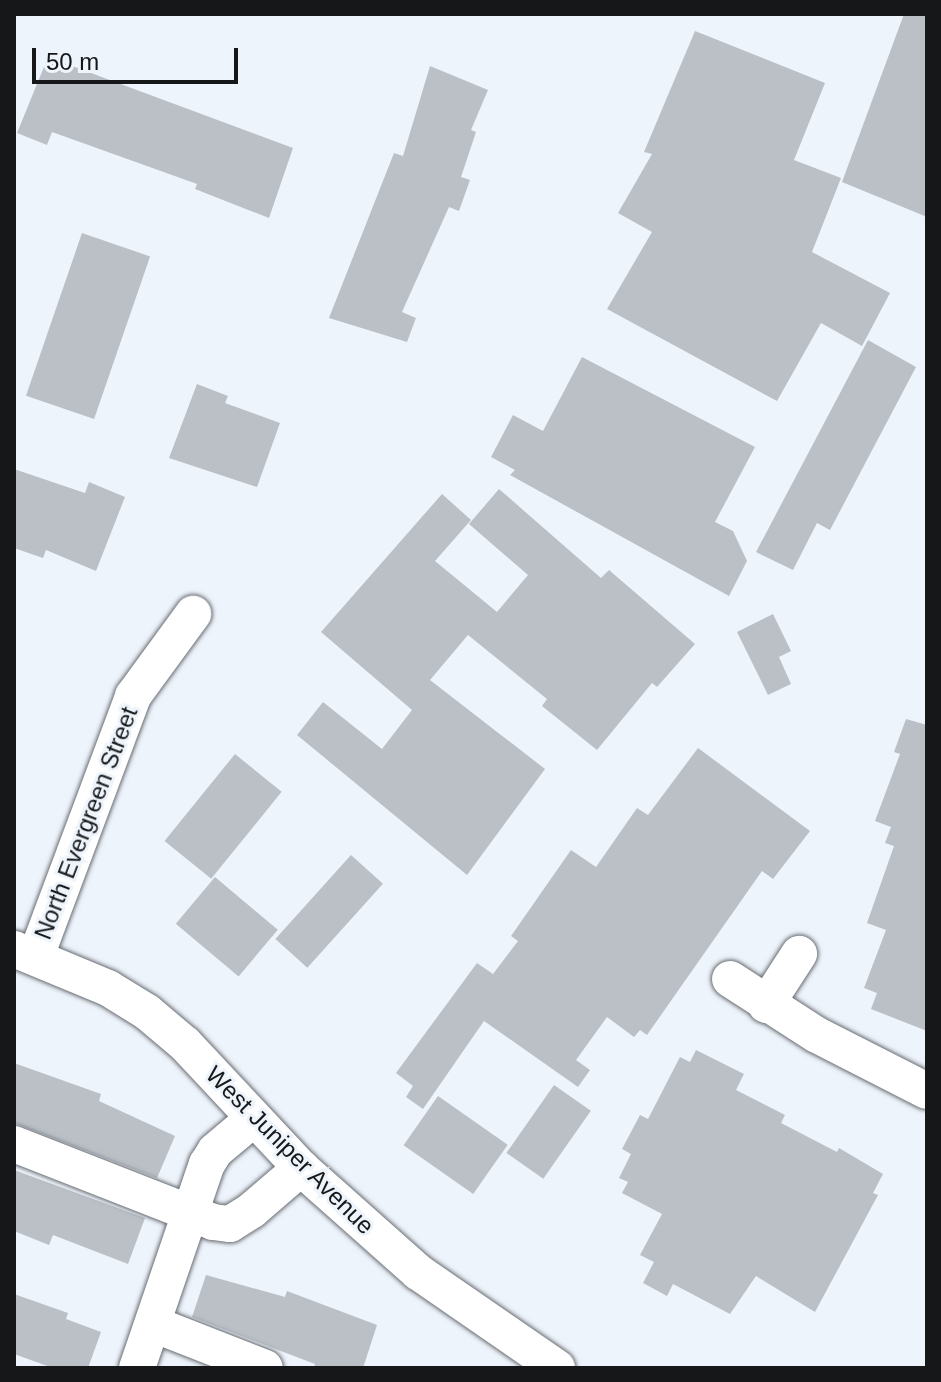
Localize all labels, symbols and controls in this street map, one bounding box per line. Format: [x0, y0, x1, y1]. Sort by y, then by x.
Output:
scale bar [36, 32, 242, 82]
text: 50 m [46, 48, 99, 75]
street label: North Evergreen Street [28, 703, 144, 943]
street label: West Juniper Avenue [199, 1059, 381, 1241]

